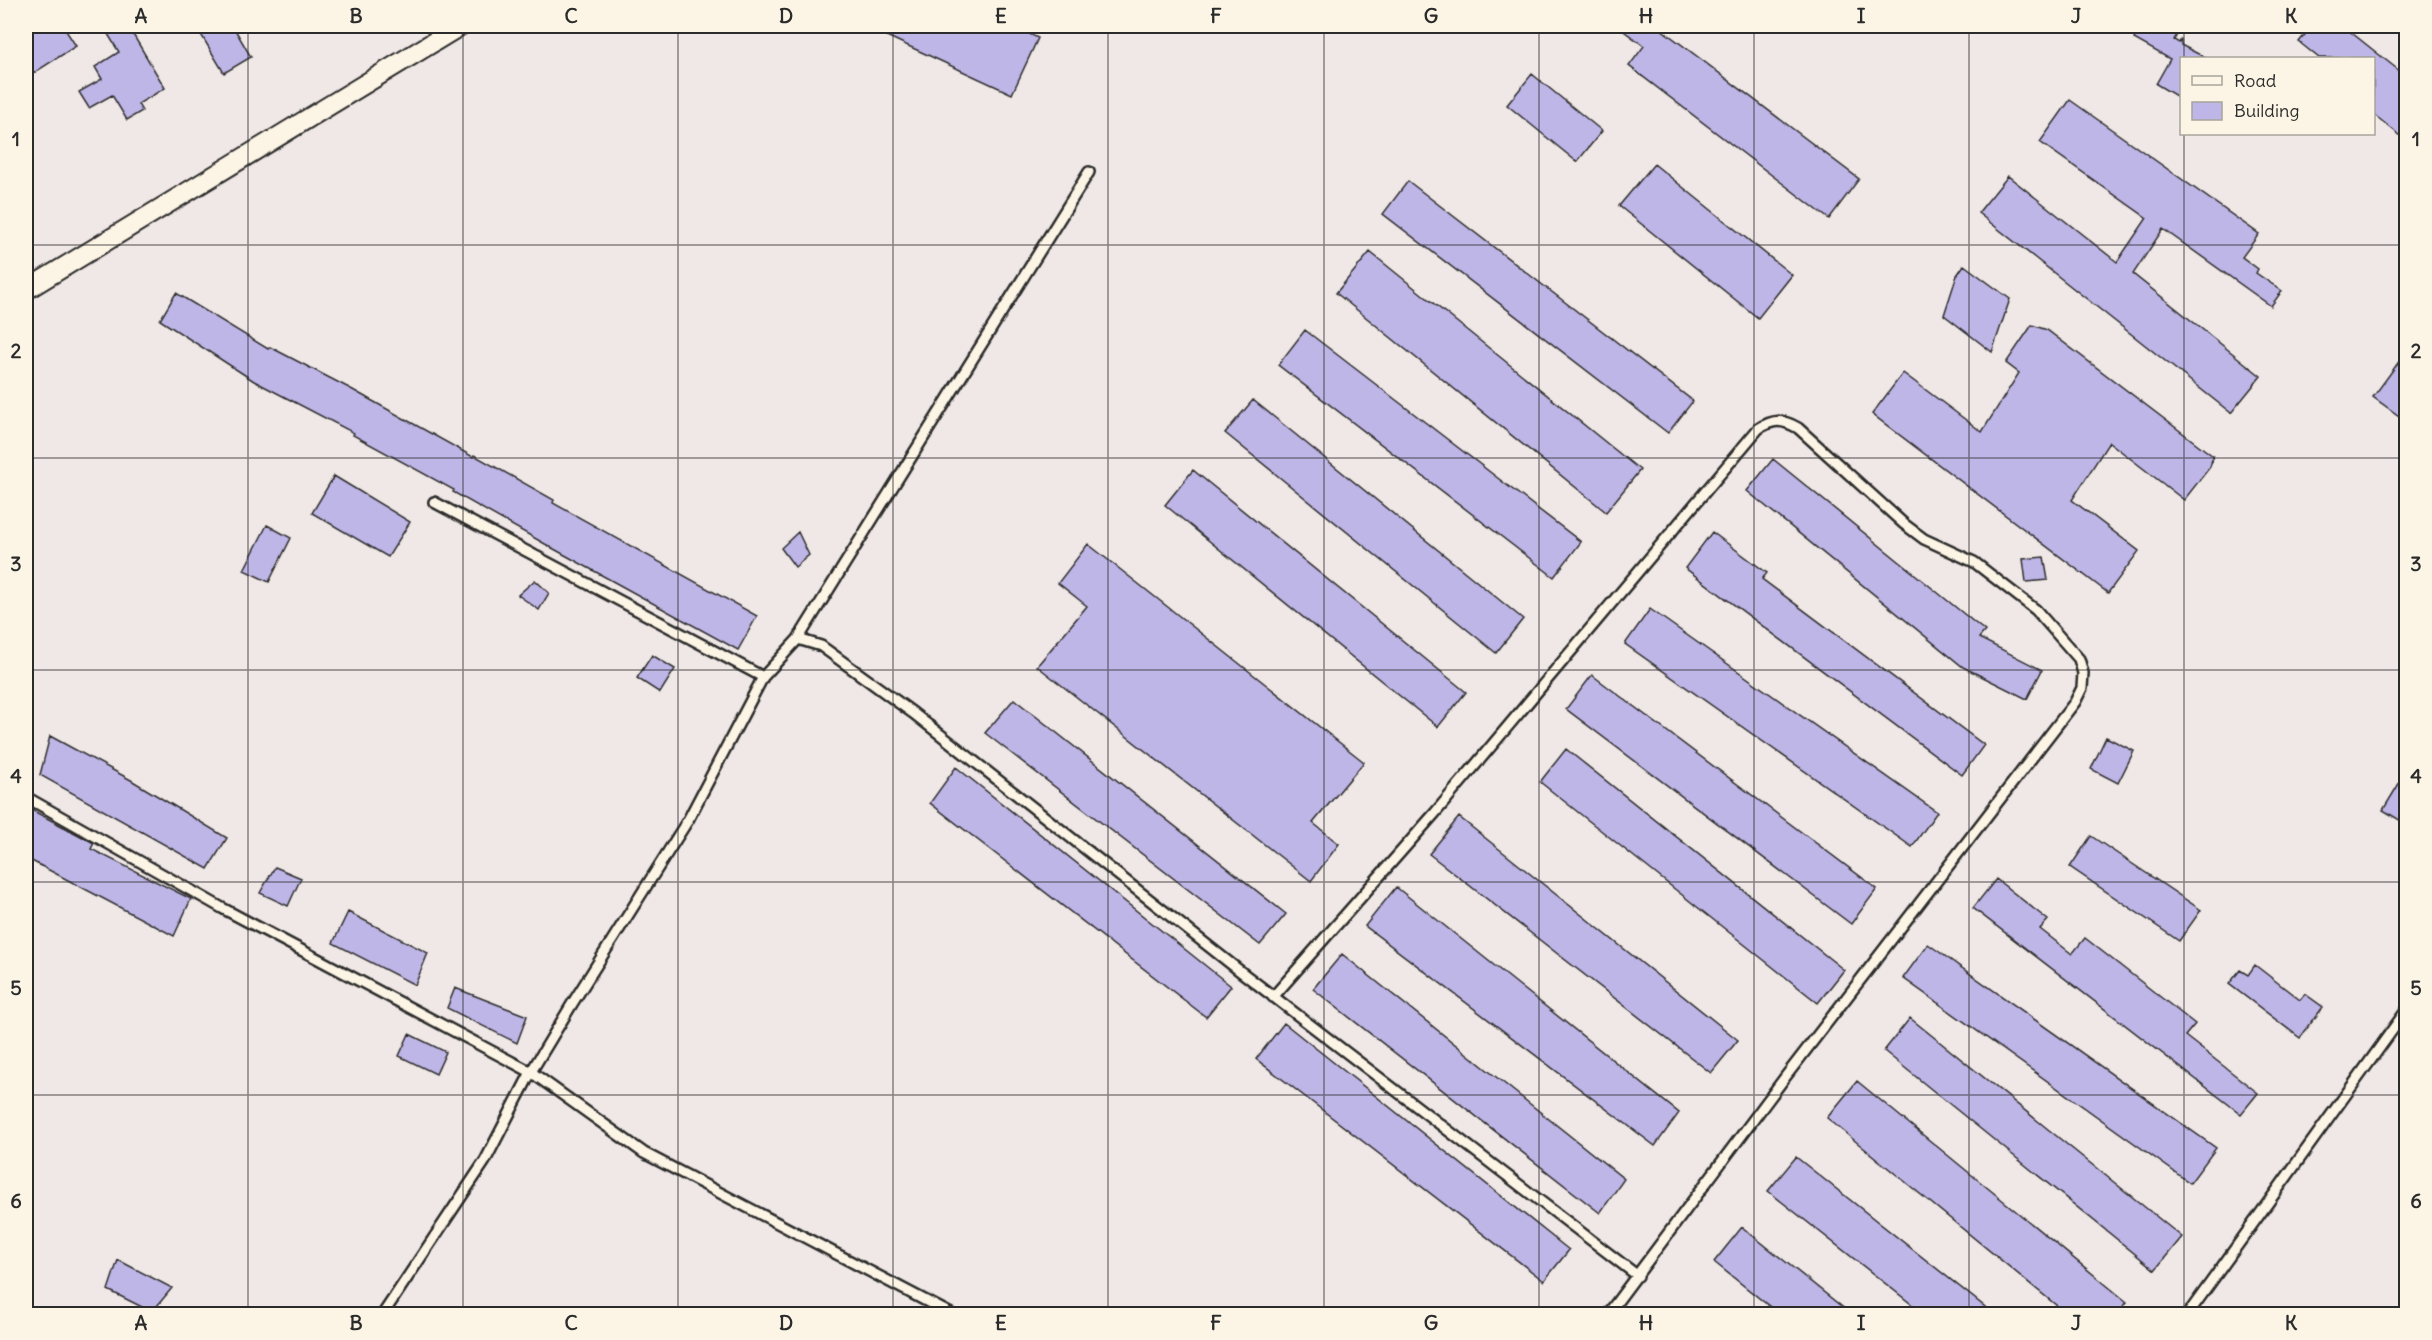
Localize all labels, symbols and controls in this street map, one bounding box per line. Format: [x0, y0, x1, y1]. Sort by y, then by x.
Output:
text: A [135, 3, 148, 28]
text: B [349, 3, 363, 28]
text: C [564, 3, 578, 28]
text: D [779, 3, 793, 28]
text: E [995, 3, 1007, 28]
text: F [1210, 3, 1222, 28]
text: G [1424, 3, 1438, 28]
text: H [1639, 3, 1653, 28]
text: I [1857, 3, 1866, 28]
text: J [2071, 3, 2082, 28]
text: K [2285, 3, 2298, 28]
legend [2180, 57, 2375, 135]
text: Road [2234, 69, 2277, 92]
text: Building [2234, 99, 2299, 122]
text: 1 [12, 126, 20, 151]
text: 1 [2412, 126, 2420, 151]
text: 2 [11, 338, 22, 363]
text: 2 [2411, 338, 2422, 363]
text: 3 [10, 551, 22, 576]
text: 3 [2410, 551, 2422, 576]
text: 4 [10, 763, 22, 788]
text: 4 [2410, 763, 2422, 788]
text: 5 [10, 975, 22, 1000]
text: 5 [2410, 975, 2422, 1000]
text: 6 [10, 1188, 22, 1213]
text: 6 [2410, 1188, 2422, 1213]
text: A [135, 1310, 148, 1335]
text: B [349, 1310, 363, 1335]
text: C [564, 1310, 578, 1335]
text: D [779, 1310, 793, 1335]
text: E [995, 1310, 1007, 1335]
text: F [1210, 1310, 1222, 1335]
text: G [1424, 1310, 1438, 1335]
text: H [1639, 1310, 1653, 1335]
text: I [1857, 1310, 1866, 1335]
text: J [2071, 1310, 2082, 1335]
text: K [2285, 1310, 2298, 1335]

